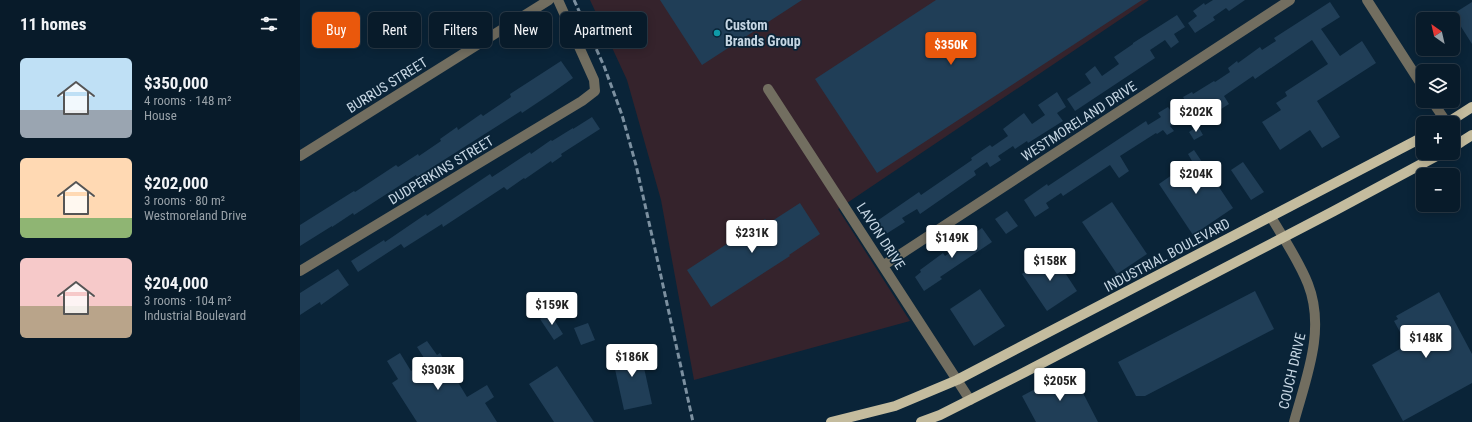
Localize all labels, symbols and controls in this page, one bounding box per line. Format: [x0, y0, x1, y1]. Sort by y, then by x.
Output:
chip: Buy [312, 12, 360, 48]
chip: Rent [368, 12, 421, 48]
chip: Filters [429, 12, 492, 48]
chip: New [500, 12, 552, 48]
chip: Apartment [560, 12, 647, 48]
north arrow [1416, 12, 1460, 56]
map controls [1416, 12, 1460, 212]
icon: filters [258, 13, 280, 35]
text: 11 homes [20, 14, 86, 34]
place label: Custom Brands Group [725, 17, 801, 49]
marker: Custom Brands Group [712, 28, 722, 38]
pin: $350K [923, 32, 979, 66]
text: $350K [934, 37, 968, 52]
street label: BURRUS STREET [344, 54, 430, 116]
button: layers [1416, 64, 1460, 108]
text: $350,000 [144, 73, 208, 93]
icon: home [52, 74, 100, 122]
street label: WESTMORELAND DRIVE [1018, 78, 1140, 164]
text: 4 rooms · 148 m² [144, 93, 231, 108]
pin: $202K [1168, 99, 1224, 133]
text: $202K [1179, 104, 1213, 119]
text: House [144, 108, 177, 123]
button: + [1416, 116, 1460, 160]
street label: DUDPERKINS STREET [386, 132, 496, 208]
pin: $204K [1168, 161, 1224, 195]
text: $204K [1179, 166, 1213, 181]
button: − [1416, 168, 1460, 212]
text: $202,000 [144, 173, 208, 193]
icon: home [52, 174, 100, 222]
text: 3 rooms · 80 m² [144, 193, 225, 208]
street label: LAVON DRIVE [854, 200, 908, 272]
text: Westmoreland Drive [144, 208, 247, 223]
street label: INDUSTRIAL BOULEVARD [1101, 215, 1233, 295]
pin: $231K [724, 220, 780, 254]
text: $231K [735, 225, 769, 240]
pin: $149K [924, 225, 980, 259]
text: $149K [935, 230, 969, 245]
pin: $158K [1022, 248, 1078, 282]
text: $158K [1033, 253, 1067, 268]
text: $204,000 [144, 273, 208, 293]
icon: home [52, 274, 100, 322]
pin: $159K [524, 292, 580, 326]
text: 3 rooms · 104 m² [144, 293, 231, 308]
text: $159K [535, 297, 569, 312]
text: Industrial Boulevard [144, 308, 246, 323]
pin: $148K [1398, 325, 1454, 359]
text: $148K [1409, 330, 1443, 345]
street label: COUCH DRIVE [1275, 331, 1309, 411]
pin: $186K [604, 344, 660, 378]
text: $186K [615, 349, 649, 364]
pin: $303K [410, 357, 466, 391]
text: $303K [421, 362, 455, 377]
pin: $205K [1032, 368, 1088, 402]
text: $205K [1043, 373, 1077, 388]

